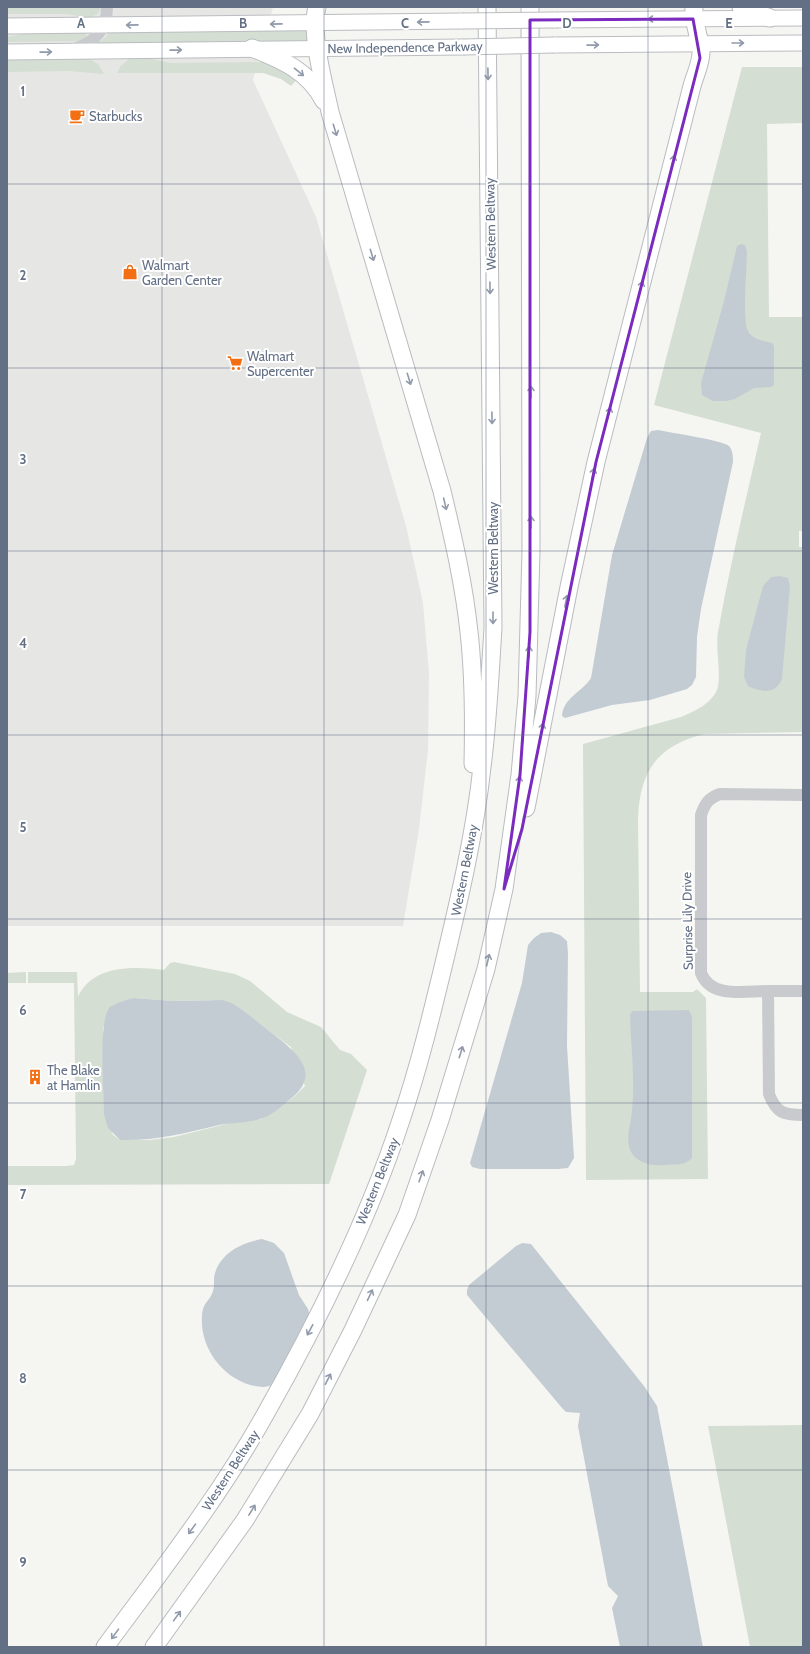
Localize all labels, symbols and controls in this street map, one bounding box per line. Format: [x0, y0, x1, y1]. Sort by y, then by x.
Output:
text: A [77, 15, 86, 31]
text: B [239, 15, 247, 31]
text: C [401, 15, 409, 31]
text: D [562, 15, 572, 31]
one-way arrow [648, 15, 661, 23]
text: E [725, 15, 733, 31]
one-way arrow [417, 18, 430, 26]
one-way arrow [270, 20, 283, 27]
one-way arrow [126, 21, 139, 29]
street label: New Independence Parkway [327, 38, 483, 56]
one-way arrow [731, 39, 744, 47]
one-way arrow [586, 41, 599, 49]
one-way arrow [169, 46, 182, 54]
one-way arrow [39, 48, 52, 56]
one-way arrow [294, 67, 305, 76]
one-way arrow [484, 67, 492, 80]
text: 1 [21, 83, 25, 99]
cafe icon: Starbucks [68, 107, 86, 125]
place label: Starbucks [89, 108, 143, 124]
one-way arrow [332, 123, 339, 136]
one-way arrow [669, 155, 677, 168]
street label: Western Beltway [481, 177, 499, 271]
one-way arrow [369, 248, 376, 261]
place label: Walmart Garden Center [142, 257, 223, 288]
shop icon: Walmart Garden Center [121, 263, 139, 281]
text: 2 [20, 267, 27, 283]
one-way arrow [486, 281, 494, 294]
one-way arrow [637, 281, 645, 294]
place label: Walmart Supercenter [247, 348, 315, 379]
supermarket icon: Walmart Supercenter [226, 354, 244, 372]
one-way arrow [406, 373, 413, 386]
one-way arrow [527, 386, 535, 399]
one-way arrow [605, 407, 613, 420]
one-way arrow [488, 411, 496, 424]
text: 3 [19, 451, 27, 467]
one-way arrow [590, 468, 598, 481]
one-way arrow [442, 497, 450, 510]
street label: Western Beltway [485, 501, 501, 594]
one-way arrow [527, 516, 535, 529]
one-way arrow [563, 595, 571, 608]
one-way arrow [489, 611, 497, 624]
text: 4 [19, 635, 27, 651]
one-way arrow [525, 646, 533, 659]
one-way arrow [538, 723, 546, 736]
one-way arrow [515, 775, 523, 788]
text: 5 [20, 819, 27, 835]
street label: Western Beltway [447, 822, 481, 917]
street label: Surprise Lily Drive [678, 871, 696, 970]
one-way arrow [485, 954, 492, 967]
text: 6 [19, 1002, 27, 1018]
one-way arrow [458, 1046, 465, 1059]
place label: The Blake at Hamlin [47, 1062, 100, 1093]
building icon: The Blake at Hamlin [26, 1068, 44, 1086]
street label: Western Beltway [352, 1135, 402, 1227]
one-way arrow [418, 1169, 425, 1182]
text: 7 [20, 1186, 27, 1202]
one-way arrow [367, 1289, 374, 1301]
one-way arrow [306, 1324, 313, 1336]
text: 8 [19, 1370, 27, 1386]
one-way arrow [325, 1373, 333, 1385]
street label: Western Beltway [198, 1426, 262, 1513]
one-way arrow [248, 1505, 256, 1516]
one-way arrow [187, 1523, 196, 1534]
text: 9 [19, 1554, 27, 1570]
one-way arrow [172, 1610, 181, 1621]
one-way arrow [111, 1628, 119, 1639]

